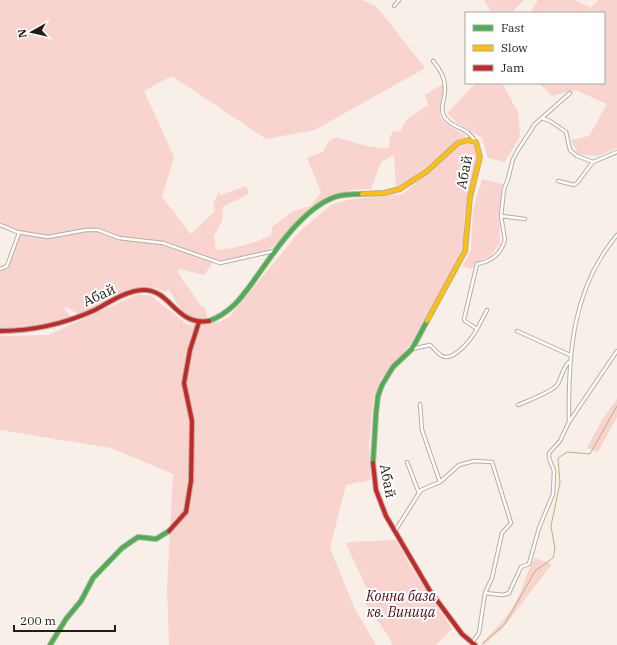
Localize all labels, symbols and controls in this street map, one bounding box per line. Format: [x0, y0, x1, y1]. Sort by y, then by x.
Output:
north arrow [12, 12, 52, 52]
legend [465, 12, 605, 84]
text: Fast [501, 20, 525, 35]
text: N [15, 28, 30, 39]
text: Slow [501, 40, 528, 55]
text: Jam [501, 60, 525, 75]
street label: Абай [452, 154, 476, 190]
street label: Абай [80, 280, 118, 310]
street label: Абай [376, 463, 400, 499]
park label: Конна база кв. Виница [365, 587, 436, 621]
scale bar [14, 607, 115, 633]
text: 200 m [20, 613, 56, 628]

